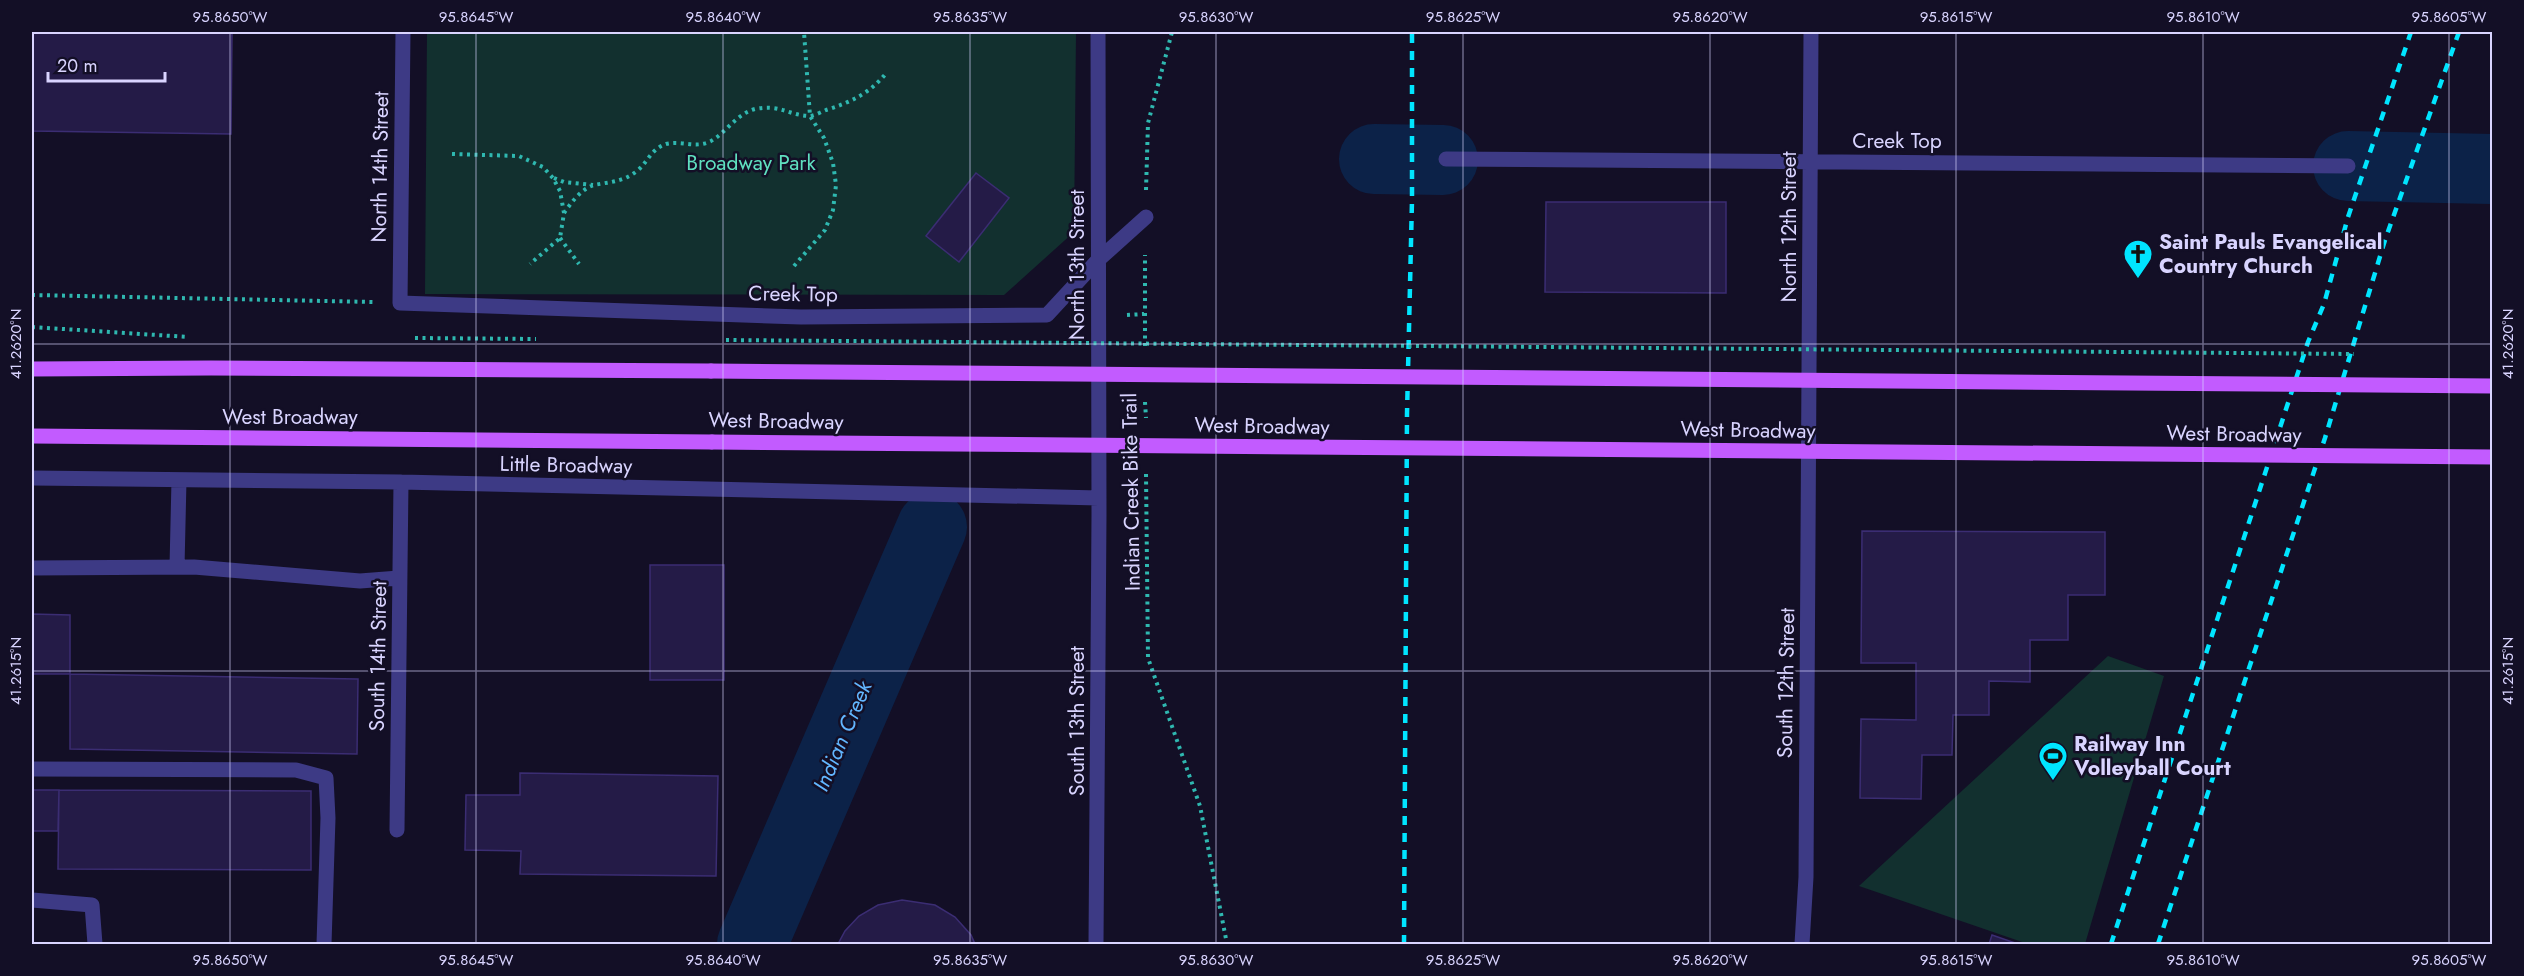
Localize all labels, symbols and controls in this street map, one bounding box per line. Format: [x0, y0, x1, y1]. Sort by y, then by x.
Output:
text: 95.8650°W [193, 6, 268, 28]
text: 95.8645°W [439, 6, 513, 28]
text: 95.8640°W [685, 6, 761, 28]
text: 95.8635°W [933, 6, 1007, 28]
text: 95.8630°W [1179, 6, 1253, 28]
text: 95.8625°W [1426, 6, 1500, 28]
text: 95.8620°W [1673, 6, 1748, 28]
text: 95.8615°W [1920, 6, 1992, 28]
text: 95.8610°W [2166, 6, 2240, 28]
text: 95.8605°W [2412, 6, 2487, 28]
scale bar [48, 45, 165, 83]
text: 20 m [57, 53, 97, 79]
street label: North 14th Street [364, 91, 396, 243]
street label: Creek Top [1852, 126, 1942, 156]
park label: Broadway Park [686, 148, 816, 178]
street label: North 12th Street [1774, 151, 1804, 303]
street label: North 13th Street [1062, 190, 1092, 340]
place label: Saint Pauls Evangelical Country Church [2159, 227, 2382, 281]
church icon: Saint Pauls Evangelical Country Church [2122, 238, 2154, 280]
street label: Creek Top [748, 278, 838, 310]
text: 41.2620°N [5, 309, 27, 379]
text: 41.2620°N [2497, 309, 2519, 379]
street label: Indian Creek Bike Trail [1114, 393, 1148, 591]
street label: West Broadway [222, 402, 358, 432]
street label: West Broadway [708, 405, 845, 437]
street label: West Broadway [1194, 410, 1331, 442]
street label: West Broadway [1680, 414, 1817, 446]
street label: West Broadway [2166, 418, 2303, 450]
street label: Little Broadway [499, 449, 633, 481]
street label: South 14th Street [362, 580, 394, 732]
street label: South 12th Street [1770, 608, 1802, 758]
text: 41.2615°N [5, 637, 27, 705]
text: 41.2615°N [2497, 637, 2519, 705]
street label: South 13th Street [1062, 646, 1092, 796]
water label: Indian Creek [804, 674, 880, 796]
place label: Railway Inn Volleyball Court [2073, 729, 2231, 783]
sports icon: Railway Inn Volleyball Court [2037, 740, 2069, 782]
text: 95.8650°W [193, 949, 268, 971]
text: 95.8645°W [439, 949, 513, 971]
text: 95.8640°W [685, 949, 761, 971]
text: 95.8635°W [933, 949, 1007, 971]
text: 95.8630°W [1179, 949, 1253, 971]
text: 95.8625°W [1426, 949, 1500, 971]
text: 95.8620°W [1673, 949, 1748, 971]
text: 95.8615°W [1920, 949, 1992, 971]
text: 95.8610°W [2166, 949, 2240, 971]
text: 95.8605°W [2412, 949, 2487, 971]

